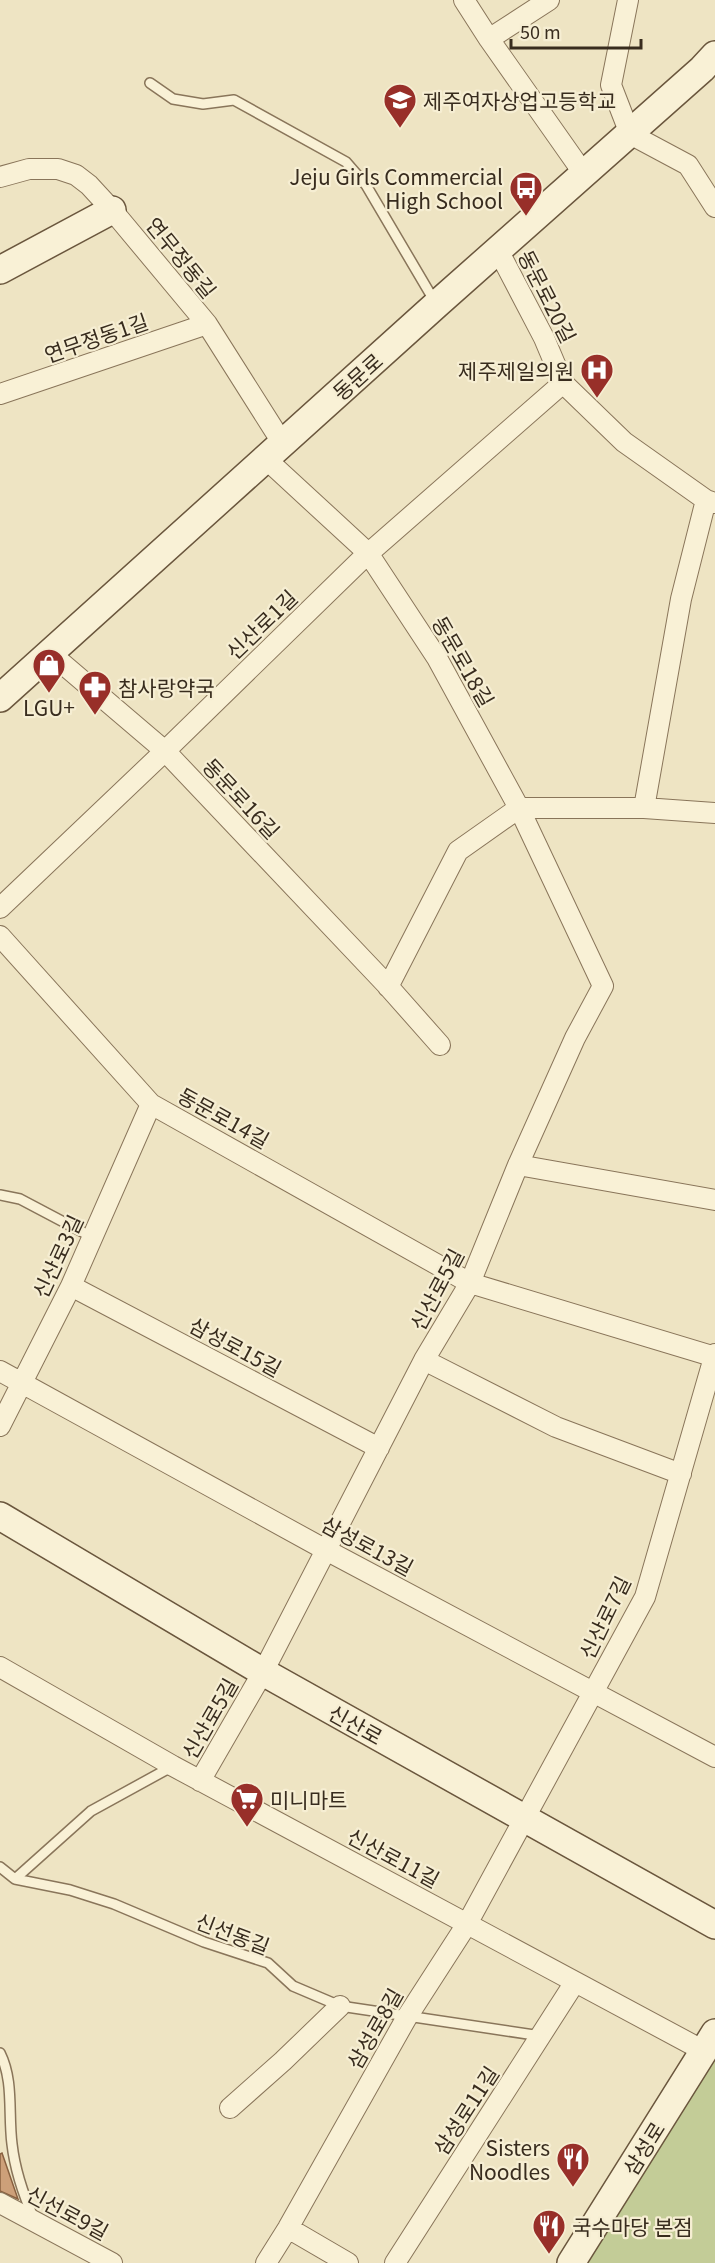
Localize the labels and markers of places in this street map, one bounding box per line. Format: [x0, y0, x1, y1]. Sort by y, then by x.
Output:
school or university icon: 제주여자상업고등학교 [382, 82, 418, 129]
place label: 제주여자상업고등학교 [423, 85, 616, 115]
place label: Jeju Girls Commercial High School [289, 161, 503, 215]
bus stop icon: Jeju Girls Commercial High School [508, 170, 544, 217]
hospital icon: 제주제일의원 [579, 352, 615, 399]
place label: 제주제일의원 [458, 355, 574, 385]
shop icon: LGU+ [31, 647, 67, 694]
pharmacy icon: 참사랑약국 [77, 669, 113, 716]
place label: 참사랑약국 [118, 672, 215, 702]
place label: LGU+ [23, 692, 75, 722]
supermarket icon: 미니마트 [229, 1781, 265, 1828]
place label: 미니마트 [270, 1784, 347, 1814]
place label: Sisters Noodles [469, 2132, 550, 2186]
restaurant icon: Sisters Noodles [555, 2141, 591, 2188]
restaurant icon: 국수마당 본점 [531, 2208, 567, 2255]
place label: 국수마당 본점 [572, 2211, 693, 2241]

